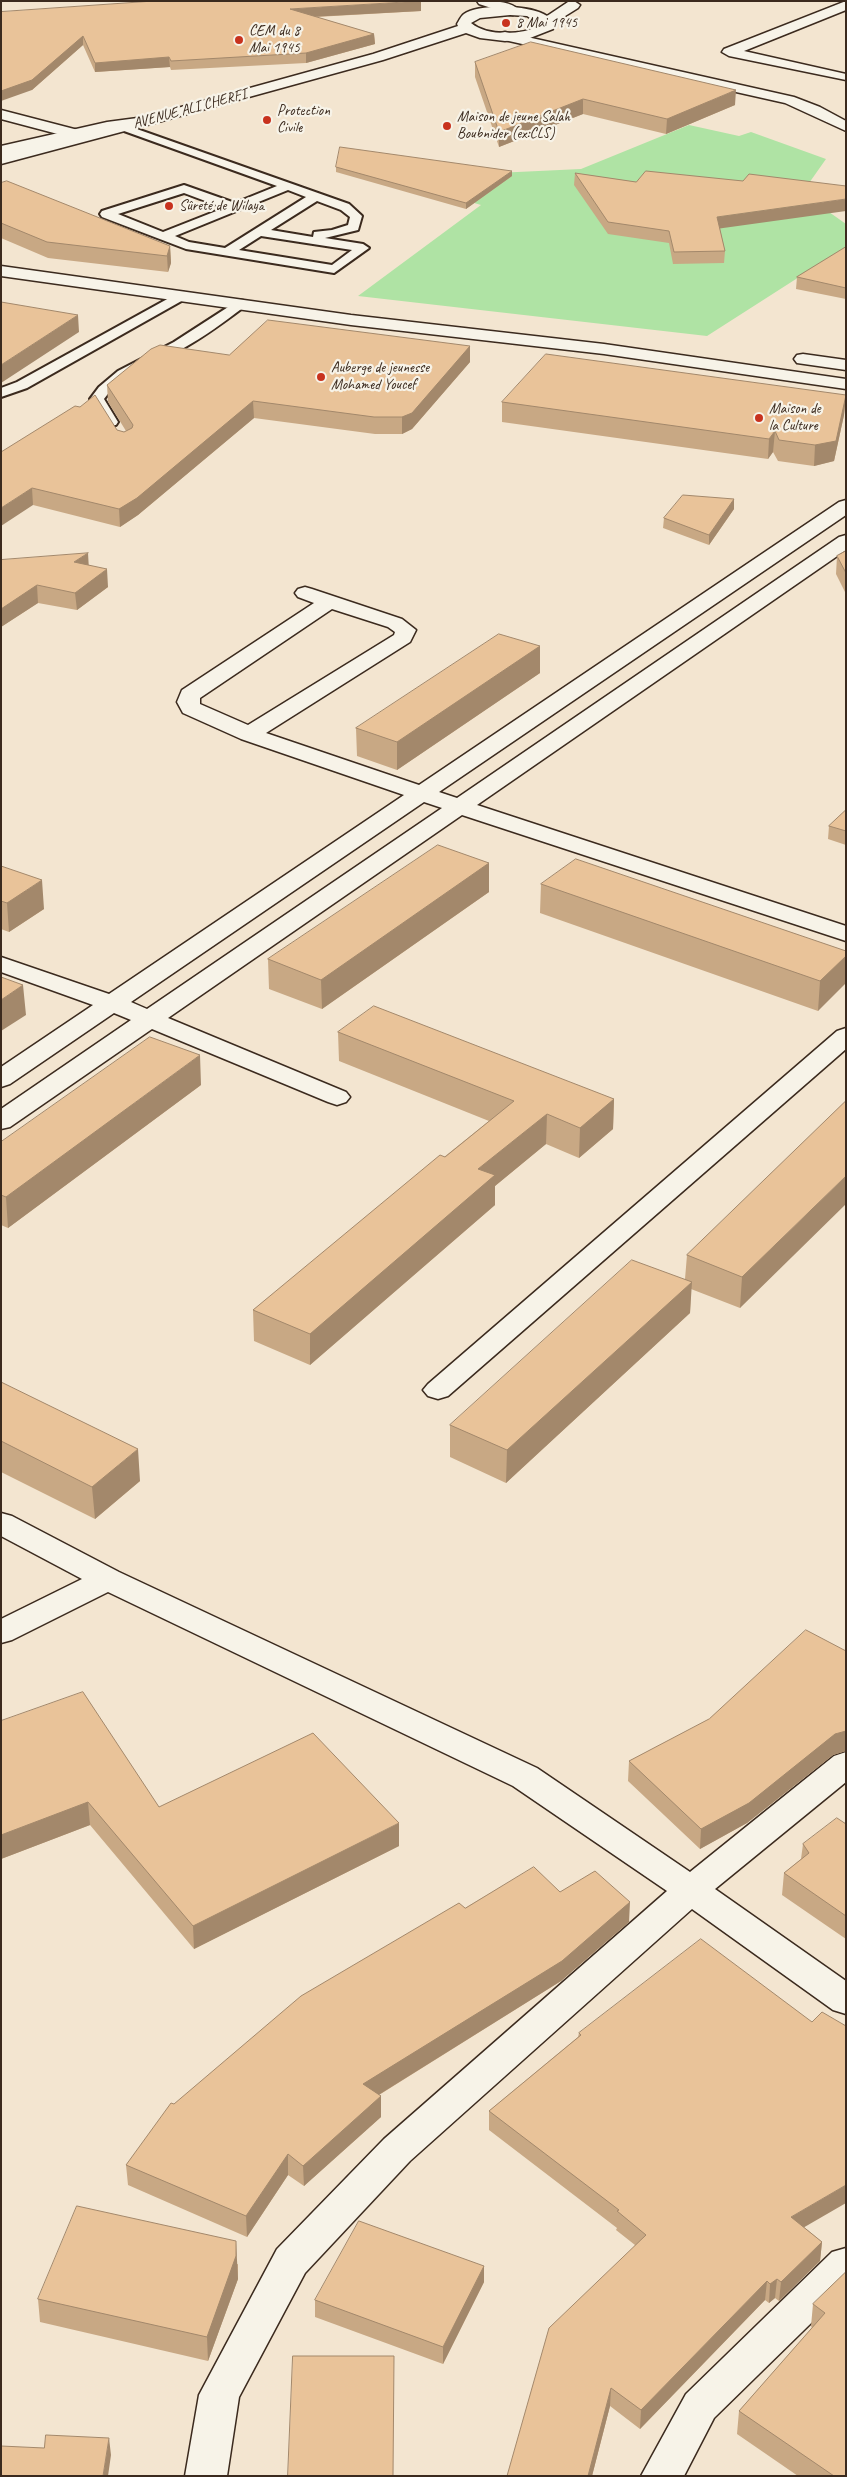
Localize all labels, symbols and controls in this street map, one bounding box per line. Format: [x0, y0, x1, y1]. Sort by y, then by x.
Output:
place label: 8 Mai 1945 [516, 14, 577, 32]
marker: 8 Mai 1945 [500, 17, 512, 29]
place label: CEM du 8 Mai 1945 [249, 22, 300, 57]
marker: CEM du 8 Mai 1945 [233, 34, 245, 46]
street label: AVENUE ALI CHERFI [131, 85, 249, 133]
place label: Protection Civile [277, 102, 330, 137]
place label: Maison de jeune Salah Boubnider (ex:CLS) [457, 108, 570, 143]
marker: Protection Civile [261, 114, 273, 126]
marker: Maison de jeune Salah Boubnider (ex:CLS) [441, 120, 453, 132]
place label: Sûreté de Wilaya [179, 197, 264, 215]
marker: Sûreté de Wilaya [163, 200, 175, 212]
place label: Auberge de jeunesse Mohamed Youcef [331, 359, 429, 394]
marker: Auberge de jeunesse Mohamed Youcef [315, 371, 327, 383]
place label: Maison de la Culture [769, 400, 821, 435]
marker: Maison de la Culture [753, 412, 765, 424]

